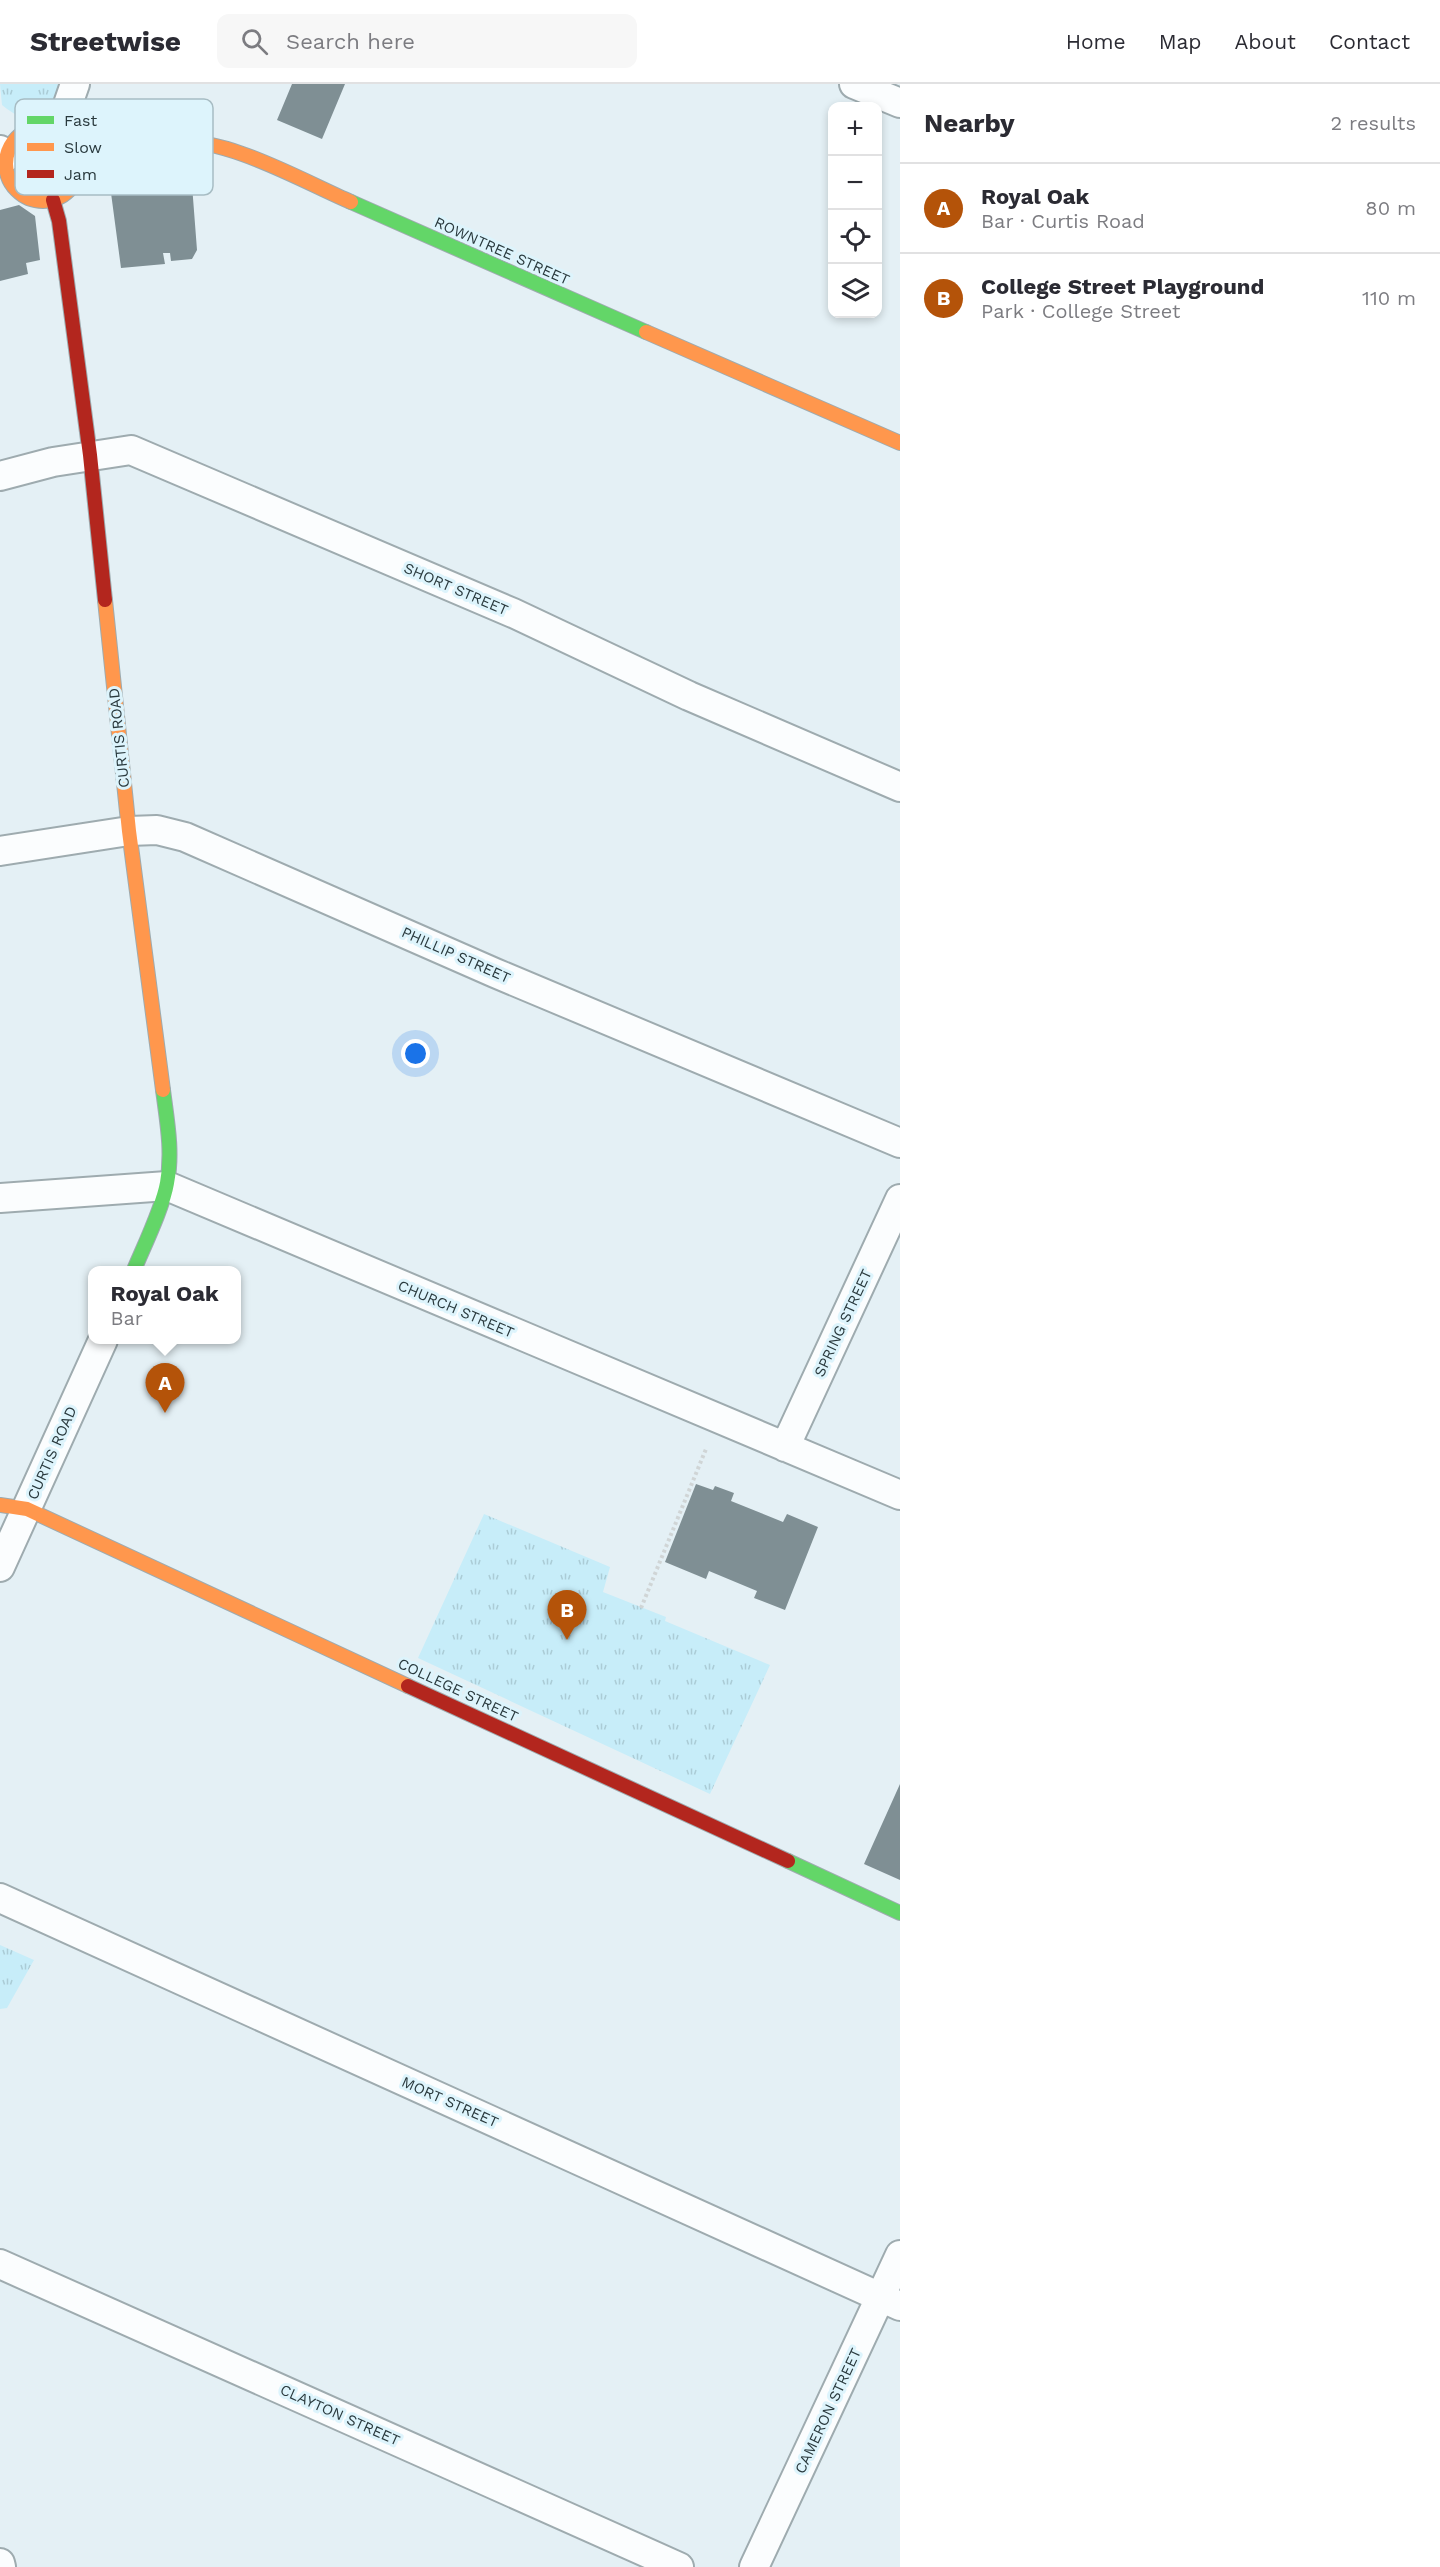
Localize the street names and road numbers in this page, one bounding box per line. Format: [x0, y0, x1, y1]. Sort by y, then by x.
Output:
street label: ROWNTREE STREET [432, 213, 572, 289]
street label: SHORT STREET [401, 559, 511, 619]
street label: CURTIS ROAD [105, 687, 133, 789]
street label: PHILLIP STREET [399, 923, 513, 987]
street label: SPRING STREET [810, 1266, 876, 1380]
street label: CHURCH STREET [395, 1276, 517, 1342]
street label: CURTIS ROAD [23, 1404, 81, 1502]
street label: COLLEGE STREET [395, 1654, 521, 1726]
street label: MORT STREET [399, 2073, 501, 2131]
street label: CAMERON STREET [791, 2345, 865, 2477]
street label: CLAYTON STREET [277, 2380, 403, 2450]

